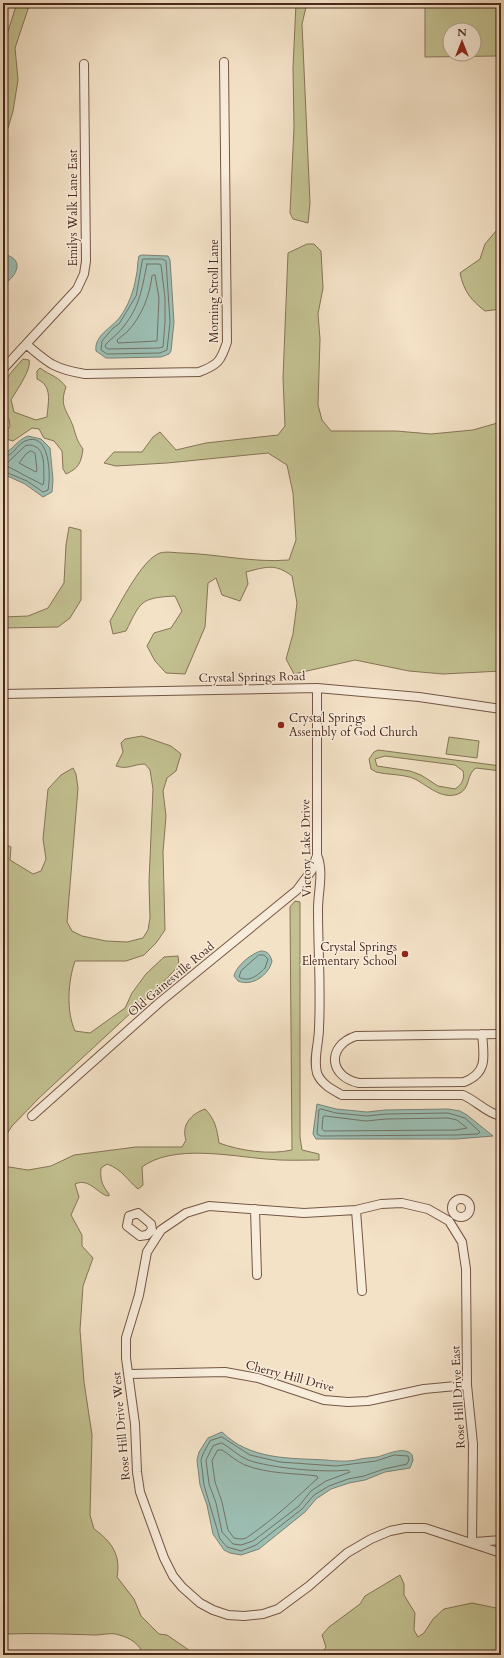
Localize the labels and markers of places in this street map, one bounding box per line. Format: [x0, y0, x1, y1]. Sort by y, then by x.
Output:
place label: Crystal Springs Assembly of God Church [289, 710, 418, 740]
marker: Crystal Springs Assembly of God Church [276, 720, 286, 730]
place label: Crystal Springs Elementary School [302, 939, 397, 969]
marker: Crystal Springs Elementary School [400, 949, 410, 959]

